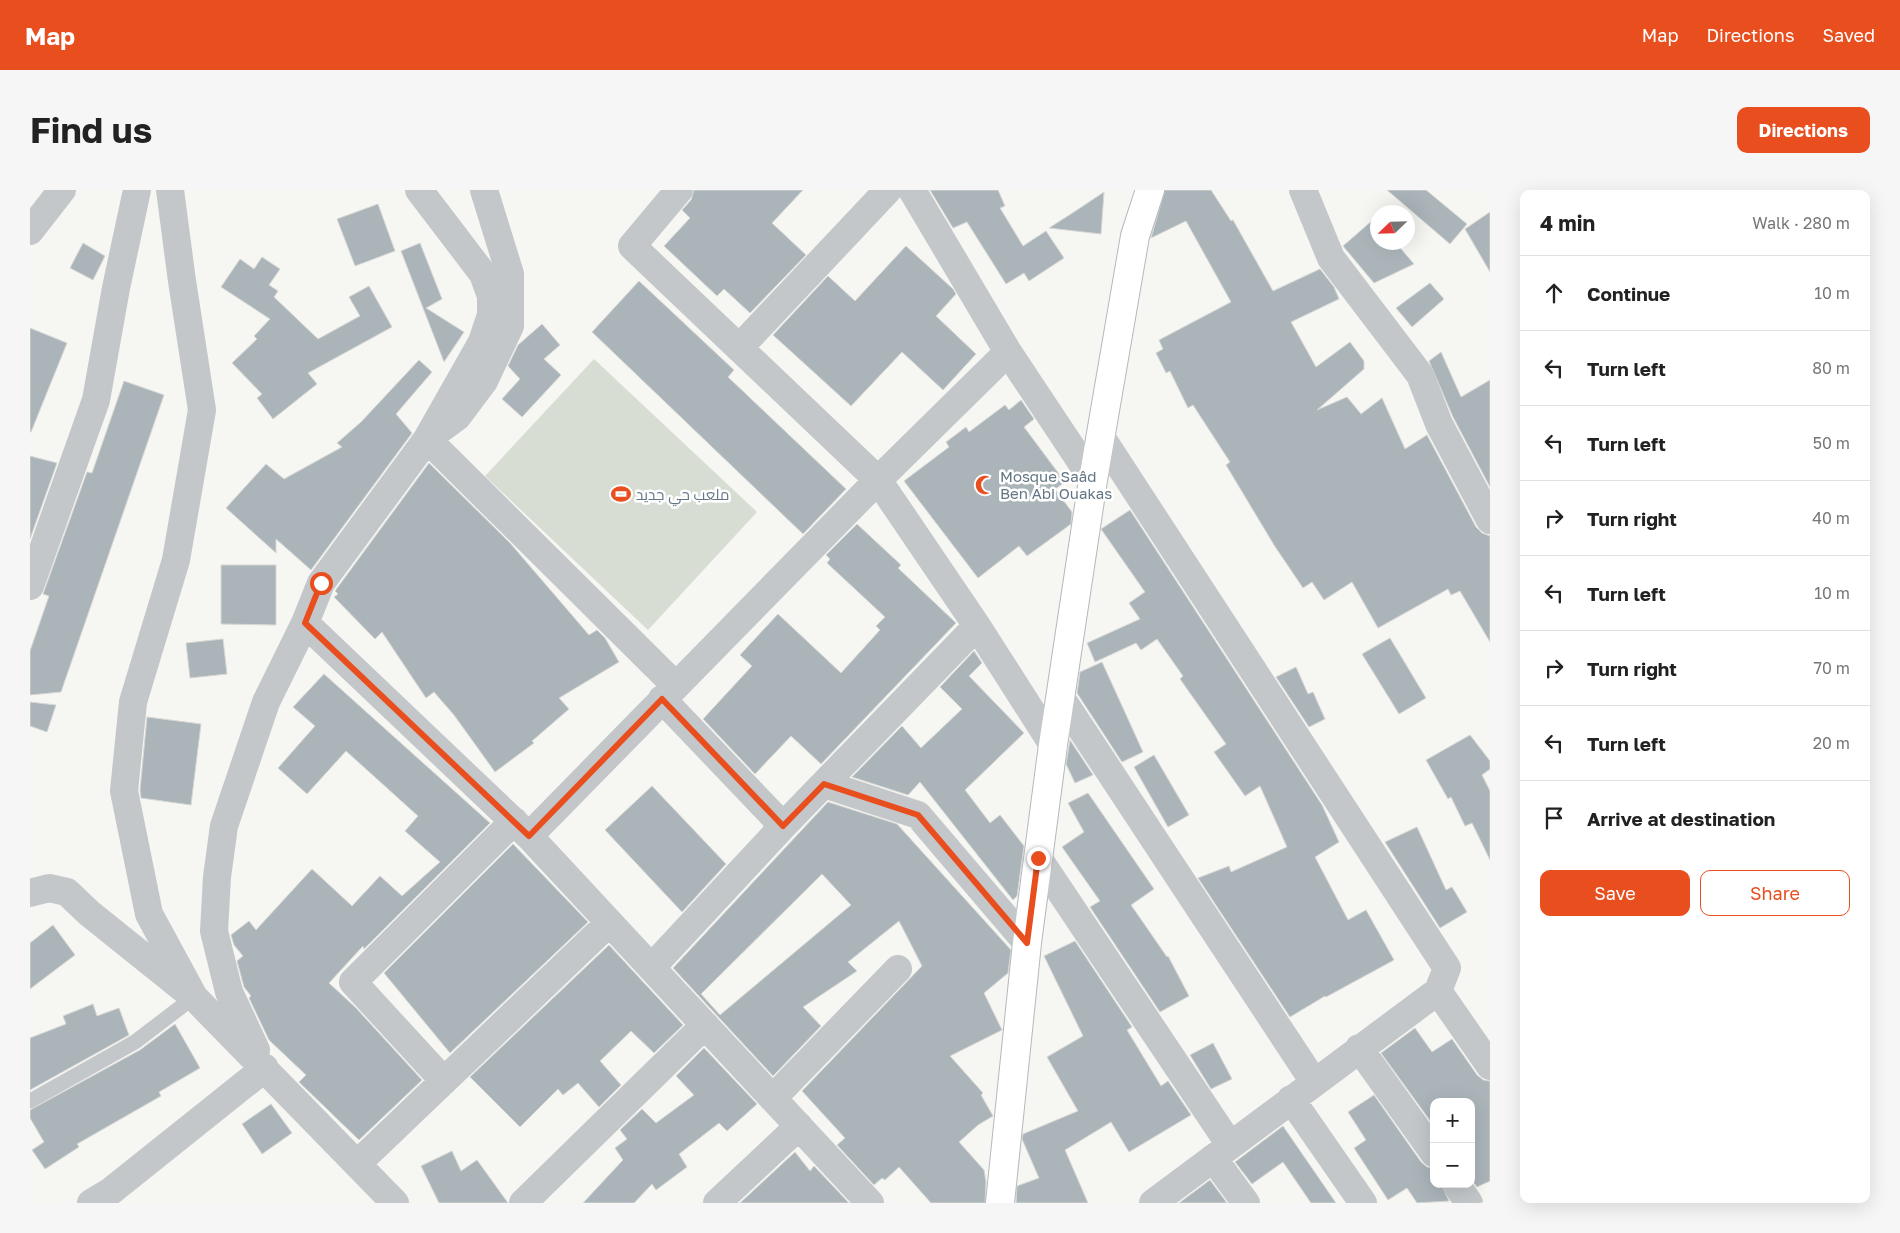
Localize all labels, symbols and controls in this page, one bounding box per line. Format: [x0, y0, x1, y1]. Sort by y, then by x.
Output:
text: Map [25, 21, 75, 50]
text: Map [1642, 24, 1678, 46]
text: Directions [1706, 24, 1794, 46]
text: Saved [1822, 24, 1875, 46]
button: Directions [1737, 107, 1870, 153]
text: Find us [30, 109, 152, 151]
north arrow [1370, 205, 1415, 250]
text: 4 min [1540, 210, 1595, 236]
text: Walk · 280 m [1752, 213, 1850, 233]
icon: ahead [1540, 279, 1568, 307]
text: Continue [1587, 282, 1670, 305]
text: 10 m [1814, 283, 1850, 303]
icon: left [1540, 354, 1568, 382]
text: Turn left [1587, 357, 1666, 380]
text: 80 m [1812, 358, 1850, 378]
icon: left [1540, 429, 1568, 457]
text: Turn left [1587, 432, 1666, 455]
text: 50 m [1813, 433, 1850, 453]
place label: Mosque Saâd Ben Abi Ouakas [1000, 467, 1112, 502]
mosque icon: Mosque Saâd Ben Abi Ouakas [974, 474, 996, 496]
sports icon: ملعب حي جديد [610, 483, 632, 505]
place label: ملعب حي جديد [636, 485, 730, 507]
icon: right [1540, 504, 1568, 532]
text: Turn right [1587, 507, 1677, 530]
text: 40 m [1812, 508, 1850, 528]
route start [310, 572, 333, 595]
icon: left [1540, 579, 1568, 607]
text: Turn left [1587, 582, 1666, 605]
text: 10 m [1814, 583, 1850, 603]
icon: right [1540, 654, 1568, 682]
text: Turn right [1587, 657, 1677, 680]
text: 70 m [1813, 658, 1850, 678]
icon: left [1540, 729, 1568, 757]
text: Turn left [1587, 732, 1666, 755]
text: 20 m [1813, 733, 1850, 753]
icon: arrive [1540, 804, 1568, 832]
text: Arrive at destination [1587, 807, 1775, 830]
route end [1027, 847, 1050, 870]
button: Save [1540, 870, 1690, 916]
button: Share [1700, 870, 1850, 916]
map controls [1430, 1098, 1475, 1188]
button: + [1430, 1098, 1475, 1143]
button: − [1430, 1143, 1475, 1188]

